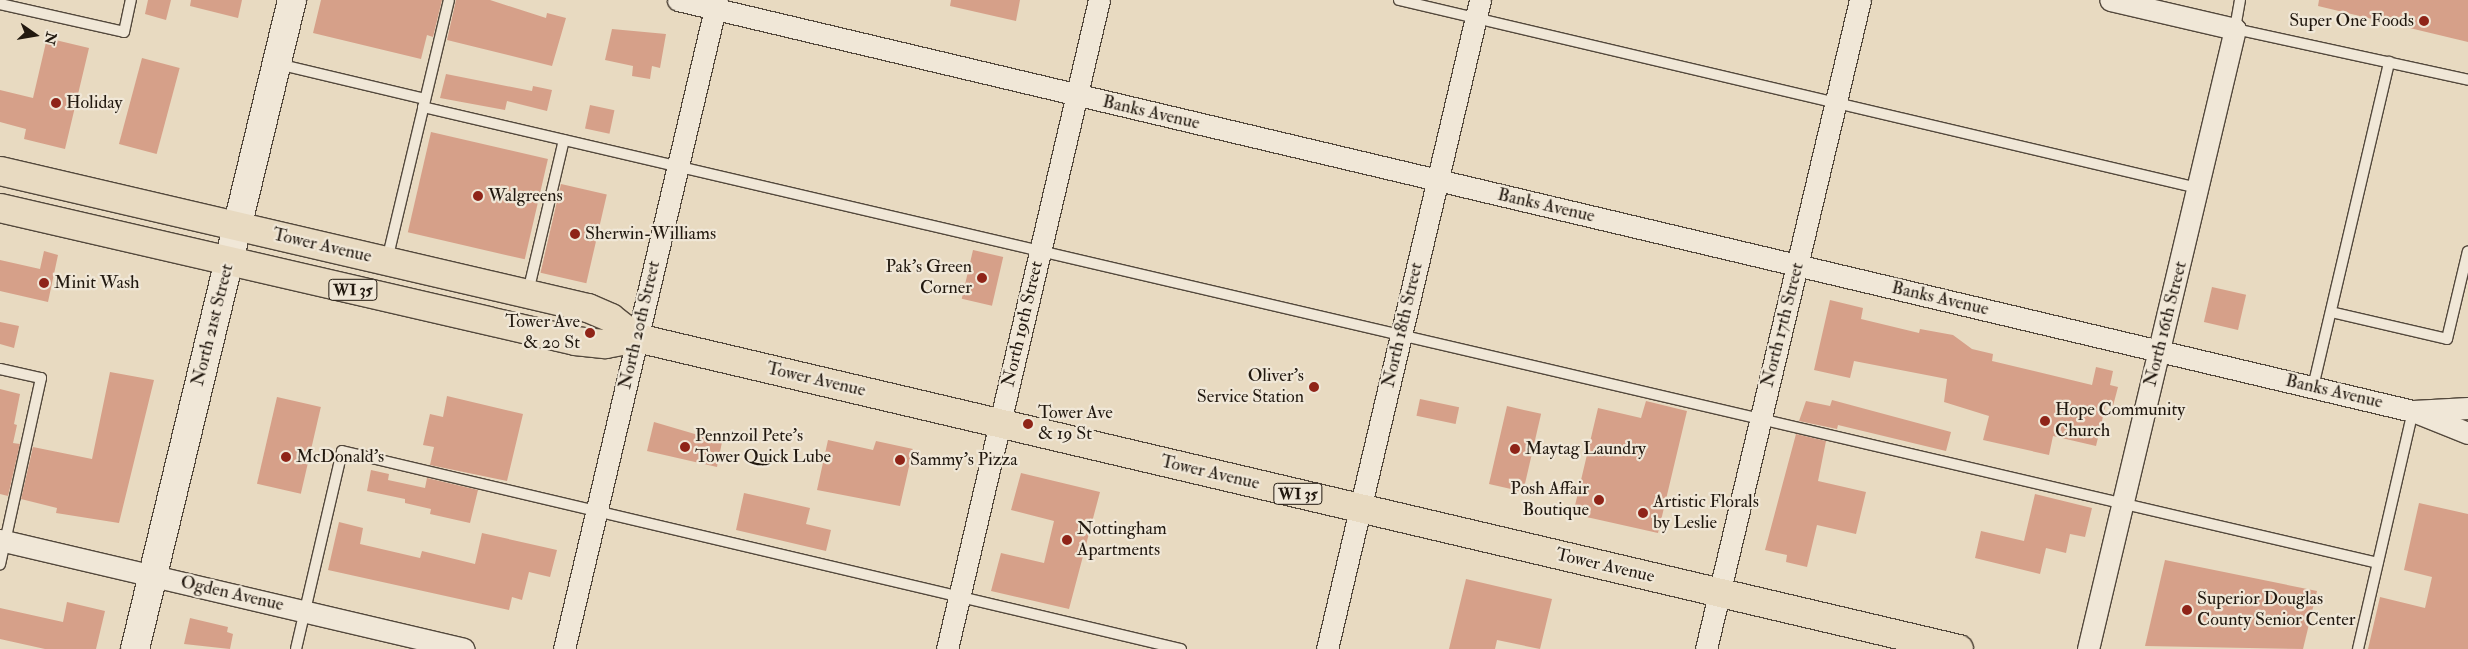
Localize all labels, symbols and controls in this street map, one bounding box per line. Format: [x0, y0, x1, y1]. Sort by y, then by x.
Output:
north arrow [10, 10, 60, 60]
place label: Super One Foods [2289, 10, 2414, 32]
marker: Super One Foods [2418, 15, 2430, 27]
text: N [40, 30, 60, 47]
street label: Banks Avenue [1100, 91, 1202, 135]
place label: Holiday [66, 92, 122, 114]
marker: Holiday [50, 97, 62, 109]
street label: Banks Avenue [1495, 184, 1597, 228]
place label: Walgreens [488, 185, 563, 207]
marker: Walgreens [472, 190, 484, 202]
place label: Sherwin-Williams [585, 223, 716, 245]
street label: Tower Avenue [271, 224, 373, 268]
marker: Sherwin-Williams [569, 228, 581, 240]
place label: Pak's Green Corner [886, 257, 972, 300]
street label: North 20th Street [615, 259, 665, 391]
street label: North 19th Street [998, 259, 1048, 389]
street label: North 16th Street [2140, 259, 2192, 389]
street label: North 18th Street [1378, 260, 1428, 390]
street label: North 17th Street [1757, 261, 1809, 389]
street label: North 21st Street [187, 262, 239, 388]
place label: Minit Wash [54, 272, 139, 294]
marker: Pak's Green Corner [976, 272, 988, 284]
road number: WI 35 [328, 276, 378, 304]
marker: Minit Wash [38, 277, 50, 289]
street label: Banks Avenue [1889, 277, 1991, 321]
place label: Tower Ave & 20 St [505, 312, 580, 354]
marker: Tower Ave & 20 St [584, 327, 596, 339]
street label: Tower Avenue [765, 358, 867, 402]
place label: Oliver's Service Station [1197, 366, 1304, 408]
street label: Banks Avenue [2283, 370, 2385, 414]
marker: Oliver's Service Station [1308, 381, 1320, 393]
place label: Hope Community Church [2055, 400, 2185, 442]
place label: Tower Ave & 19 St [1038, 403, 1113, 446]
marker: Hope Community Church [2039, 415, 2051, 427]
marker: Tower Ave & 19 St [1022, 418, 1034, 430]
place label: Pennzoil Pete's Tower Quick Lube [695, 426, 831, 468]
place label: Maytag Laundry [1525, 438, 1646, 460]
marker: Pennzoil Pete's Tower Quick Lube [679, 441, 691, 453]
marker: Maytag Laundry [1509, 443, 1521, 455]
place label: McDonald's [296, 446, 384, 468]
place label: Sammy's Pizza [910, 449, 1018, 471]
marker: McDonald's [280, 451, 292, 463]
street label: Tower Avenue [1159, 451, 1261, 495]
marker: Sammy's Pizza [894, 454, 906, 466]
place label: Posh Affair Boutique [1510, 479, 1589, 522]
road number: WI 35 [1273, 480, 1323, 508]
place label: Artistic Florals by Leslie [1653, 492, 1759, 534]
marker: Posh Affair Boutique [1593, 494, 1605, 506]
marker: Artistic Florals by Leslie [1637, 507, 1649, 519]
place label: Nottingham Apartments [1077, 519, 1167, 562]
marker: Nottingham Apartments [1061, 534, 1073, 546]
street label: Tower Avenue [1554, 544, 1656, 588]
street label: Ogden Avenue [178, 572, 286, 616]
place label: Superior Douglas County Senior Center [2197, 589, 2356, 632]
marker: Superior Douglas County Senior Center [2181, 604, 2193, 616]

